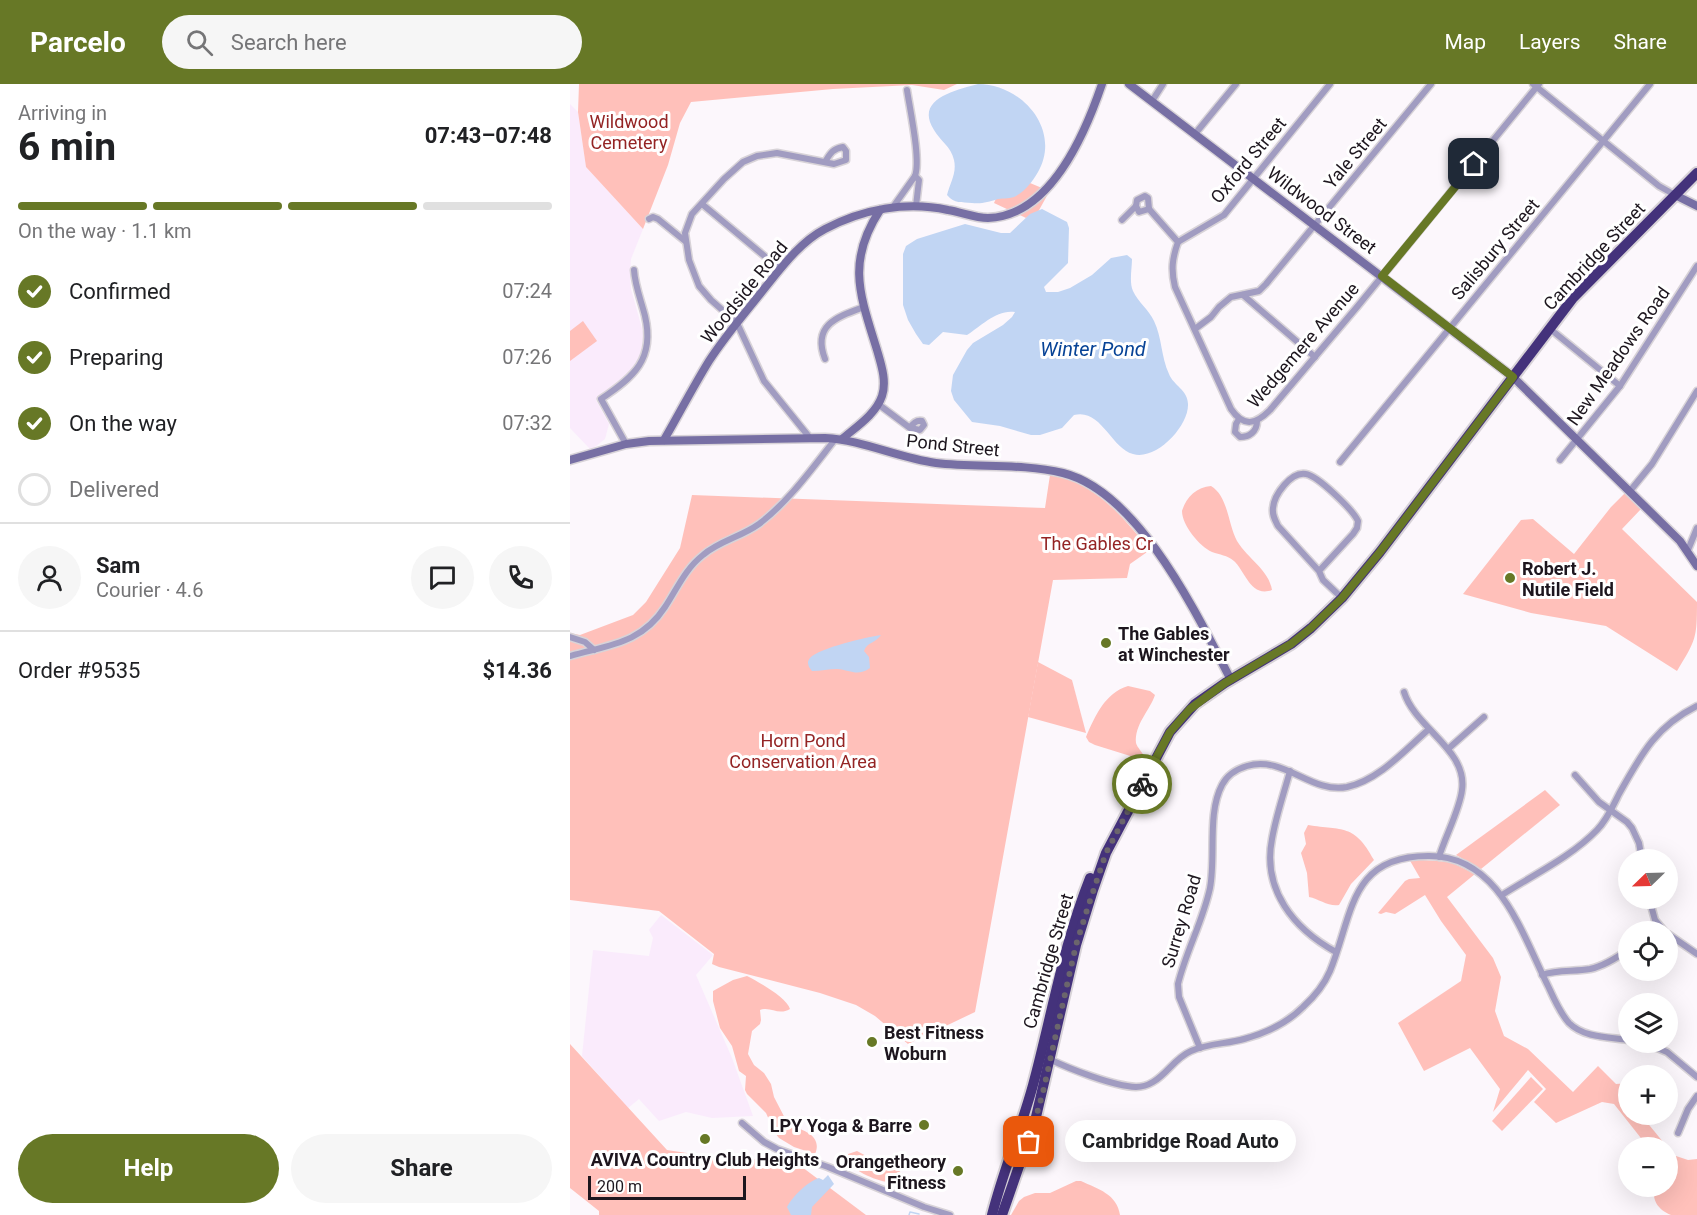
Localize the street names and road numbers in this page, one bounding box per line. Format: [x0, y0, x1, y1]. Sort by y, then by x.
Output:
street label: Oxford Street [1206, 113, 1290, 207]
street label: Yale Street [1319, 113, 1391, 193]
street label: Wildwood Street [1263, 162, 1381, 258]
street label: Salisbury Street [1447, 194, 1543, 304]
street label: Cambridge Street [1539, 198, 1649, 314]
street label: Woodside Road [696, 237, 792, 347]
street label: Wedgemere Avenue [1243, 278, 1363, 412]
street label: New Meadows Road [1562, 283, 1674, 429]
street label: Pond Street [905, 430, 1001, 460]
street label: Surrey Road [1157, 872, 1205, 970]
street label: Cambridge Street [1019, 891, 1077, 1031]

